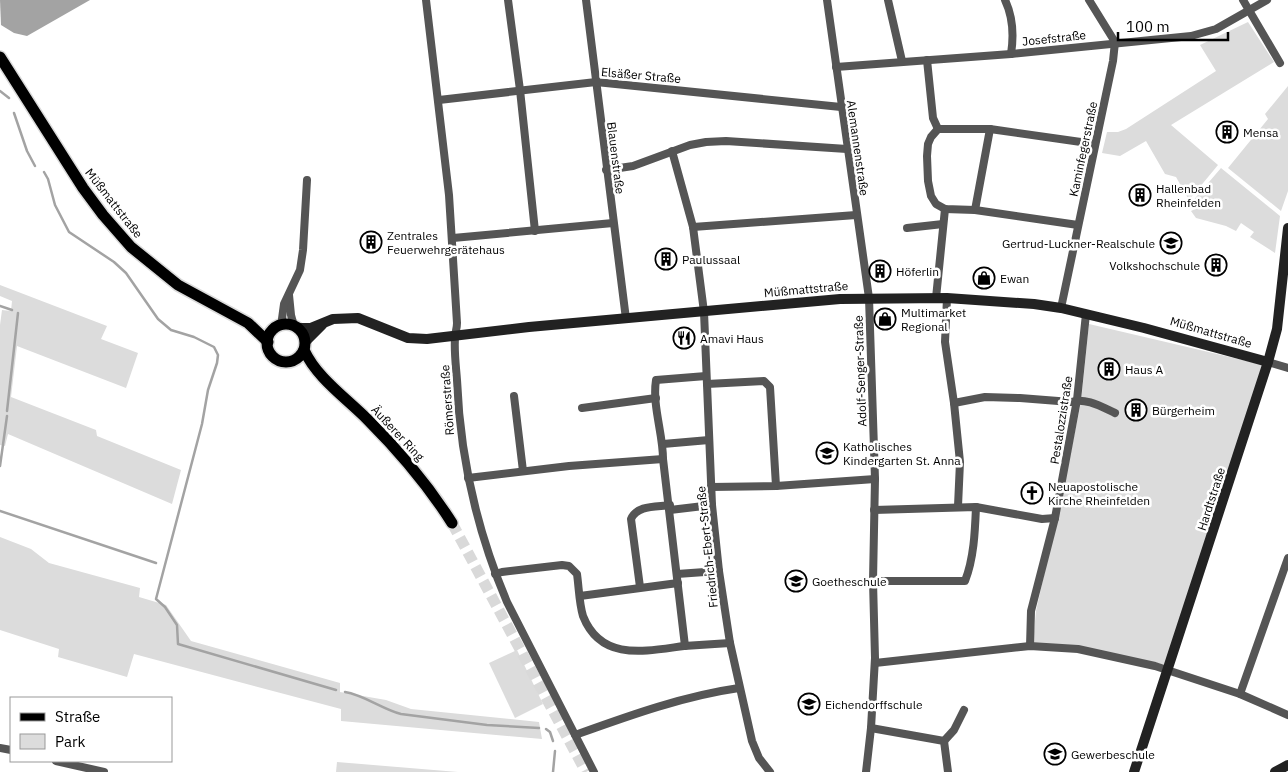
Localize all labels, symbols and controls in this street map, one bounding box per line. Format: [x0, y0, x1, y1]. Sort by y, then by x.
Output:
scale bar [1118, 10, 1228, 42]
text: 100 m [1126, 17, 1170, 36]
street label: Josefstraße [1021, 27, 1087, 49]
street label: Elsäßer Straße [600, 64, 682, 86]
street label: Alemannenstraße [844, 99, 872, 197]
street label: Kaminfegerstraße [1066, 100, 1100, 198]
building icon: Mensa [1215, 120, 1239, 144]
street label: Blauenstraße [604, 121, 628, 195]
place label: Mensa [1243, 125, 1279, 140]
street label: Müßmattstraße [82, 165, 146, 241]
place label: Hallenbad Rheinfelden [1156, 181, 1221, 210]
building icon: Hallenbad Rheinfelden [1128, 183, 1152, 207]
place label: Zentrales Feuerwehrgerätehaus [387, 228, 505, 257]
building icon: Zentrales Feuerwehrgerätehaus [359, 230, 383, 254]
school or university icon: Gertrud-Luckner-Realschule [1159, 231, 1183, 255]
place label: Gertrud-Luckner-Realschule [1002, 236, 1155, 251]
building icon: Paulussaal [654, 247, 678, 271]
place label: Paulussaal [682, 252, 740, 267]
building icon: Volkshochschule [1204, 253, 1228, 277]
place label: Volkshochschule [1109, 258, 1200, 273]
building icon: Höferlin [868, 259, 892, 283]
place label: Höferlin [896, 264, 939, 279]
shop icon: Ewan [972, 266, 996, 290]
place label: Ewan [1000, 271, 1029, 286]
street label: Müßmattstraße [763, 278, 849, 300]
place label: Multimarket Regional [901, 305, 966, 334]
shop icon: Multimarket Regional [873, 307, 897, 331]
street label: Müßmattstraße [1168, 313, 1254, 351]
street label: Adolf-Senger-Straße [851, 315, 869, 427]
restaurant icon: Amavi Haus [672, 326, 696, 350]
place label: Amavi Haus [700, 331, 764, 346]
building icon: Haus A [1097, 357, 1121, 381]
place label: Haus A [1125, 362, 1163, 377]
street label: Römerstraße [437, 364, 457, 436]
street label: Pestalozzistraße [1047, 374, 1075, 465]
building icon: Bürgerheim [1124, 398, 1148, 422]
street label: Äußerer Ring [368, 402, 428, 464]
place label: Bürgerheim [1152, 403, 1215, 418]
place label: Katholisches Kindergarten St. Anna [843, 439, 961, 468]
school or university icon: Katholisches Kindergarten St. Anna [815, 441, 839, 465]
street label: Hardtstraße [1194, 465, 1228, 532]
place label: Neuapostolische Kirche Rheinfelden [1048, 479, 1150, 508]
church icon: Neuapostolische Kirche Rheinfelden [1020, 481, 1044, 505]
street label: Friedrich-Ebert-Straße [693, 485, 721, 609]
school or university icon: Goetheschule [784, 569, 808, 593]
place label: Goetheschule [812, 574, 887, 589]
school or university icon: Eichendorffschule [797, 692, 821, 716]
legend [10, 697, 172, 762]
place label: Eichendorffschule [825, 697, 923, 712]
text: Straße [55, 707, 100, 726]
text: Park [55, 732, 85, 751]
school or university icon: Gewerbeschule [1043, 742, 1067, 766]
place label: Gewerbeschule [1071, 747, 1155, 762]

